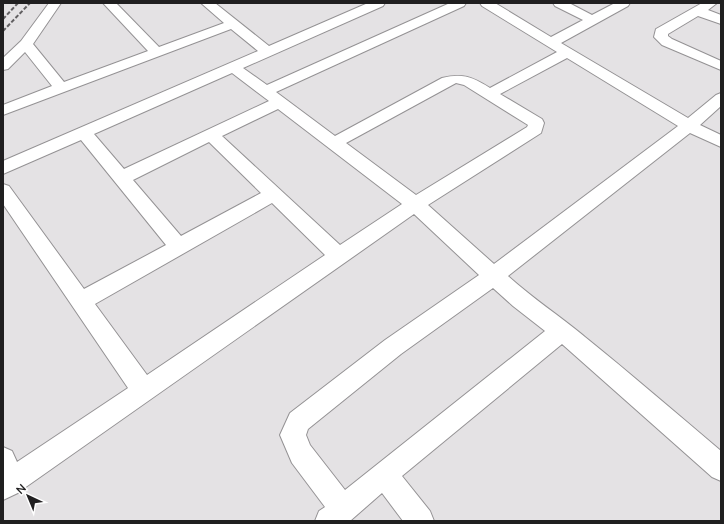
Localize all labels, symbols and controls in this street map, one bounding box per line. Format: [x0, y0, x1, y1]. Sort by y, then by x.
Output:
north arrow [8, 476, 48, 516]
text: N [13, 481, 28, 496]

